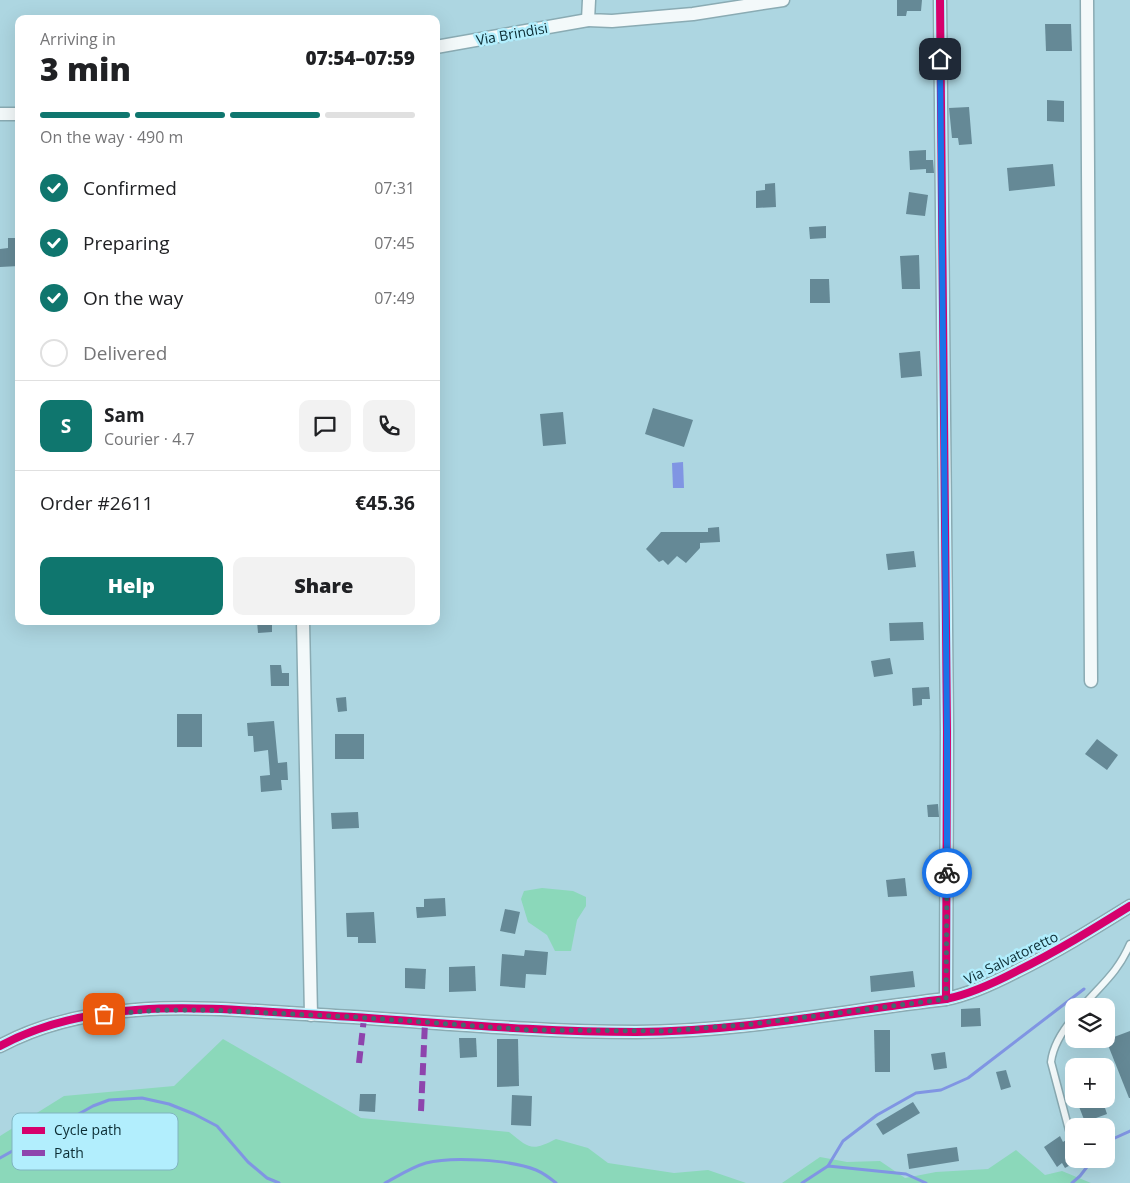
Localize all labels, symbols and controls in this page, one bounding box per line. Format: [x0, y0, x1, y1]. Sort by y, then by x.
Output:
street label: Via Brindisi [475, 18, 549, 49]
text: Arriving in [40, 28, 116, 50]
pin [919, 38, 961, 80]
text: 07:54–07:59 [305, 45, 415, 71]
icon: home [926, 45, 954, 73]
text: 3 min [40, 47, 131, 90]
text: On the way · 490 m [40, 126, 183, 148]
icon: check [40, 174, 68, 202]
text: Confirmed [83, 175, 177, 201]
text: 07:31 [374, 177, 415, 199]
icon: check [40, 229, 68, 257]
text: Preparing [83, 230, 170, 256]
text: 07:45 [374, 232, 415, 254]
icon: check [40, 284, 68, 312]
text: On the way [83, 285, 183, 311]
text: 07:49 [374, 287, 415, 309]
text: Delivered [83, 340, 167, 366]
button: chat [299, 400, 351, 452]
button: phone [363, 400, 415, 452]
text: Sam [104, 402, 145, 428]
text: S [61, 413, 71, 439]
text: Courier · 4.7 [104, 428, 195, 450]
text: Order #2611 [40, 490, 153, 516]
text: €45.36 [355, 490, 415, 516]
button: Help [40, 557, 223, 615]
button: Share [233, 557, 415, 615]
courier [922, 848, 972, 898]
icon: bike [933, 859, 961, 887]
street label: Via Salvatoretto [961, 927, 1061, 989]
pin [83, 993, 125, 1035]
map controls [1065, 998, 1115, 1168]
button: layers [1065, 998, 1115, 1048]
icon: bag [90, 1000, 118, 1028]
button: + [1065, 1058, 1115, 1108]
legend [12, 1113, 178, 1170]
button: − [1065, 1118, 1115, 1168]
text: Cycle path [54, 1120, 122, 1139]
text: Path [54, 1143, 84, 1162]

